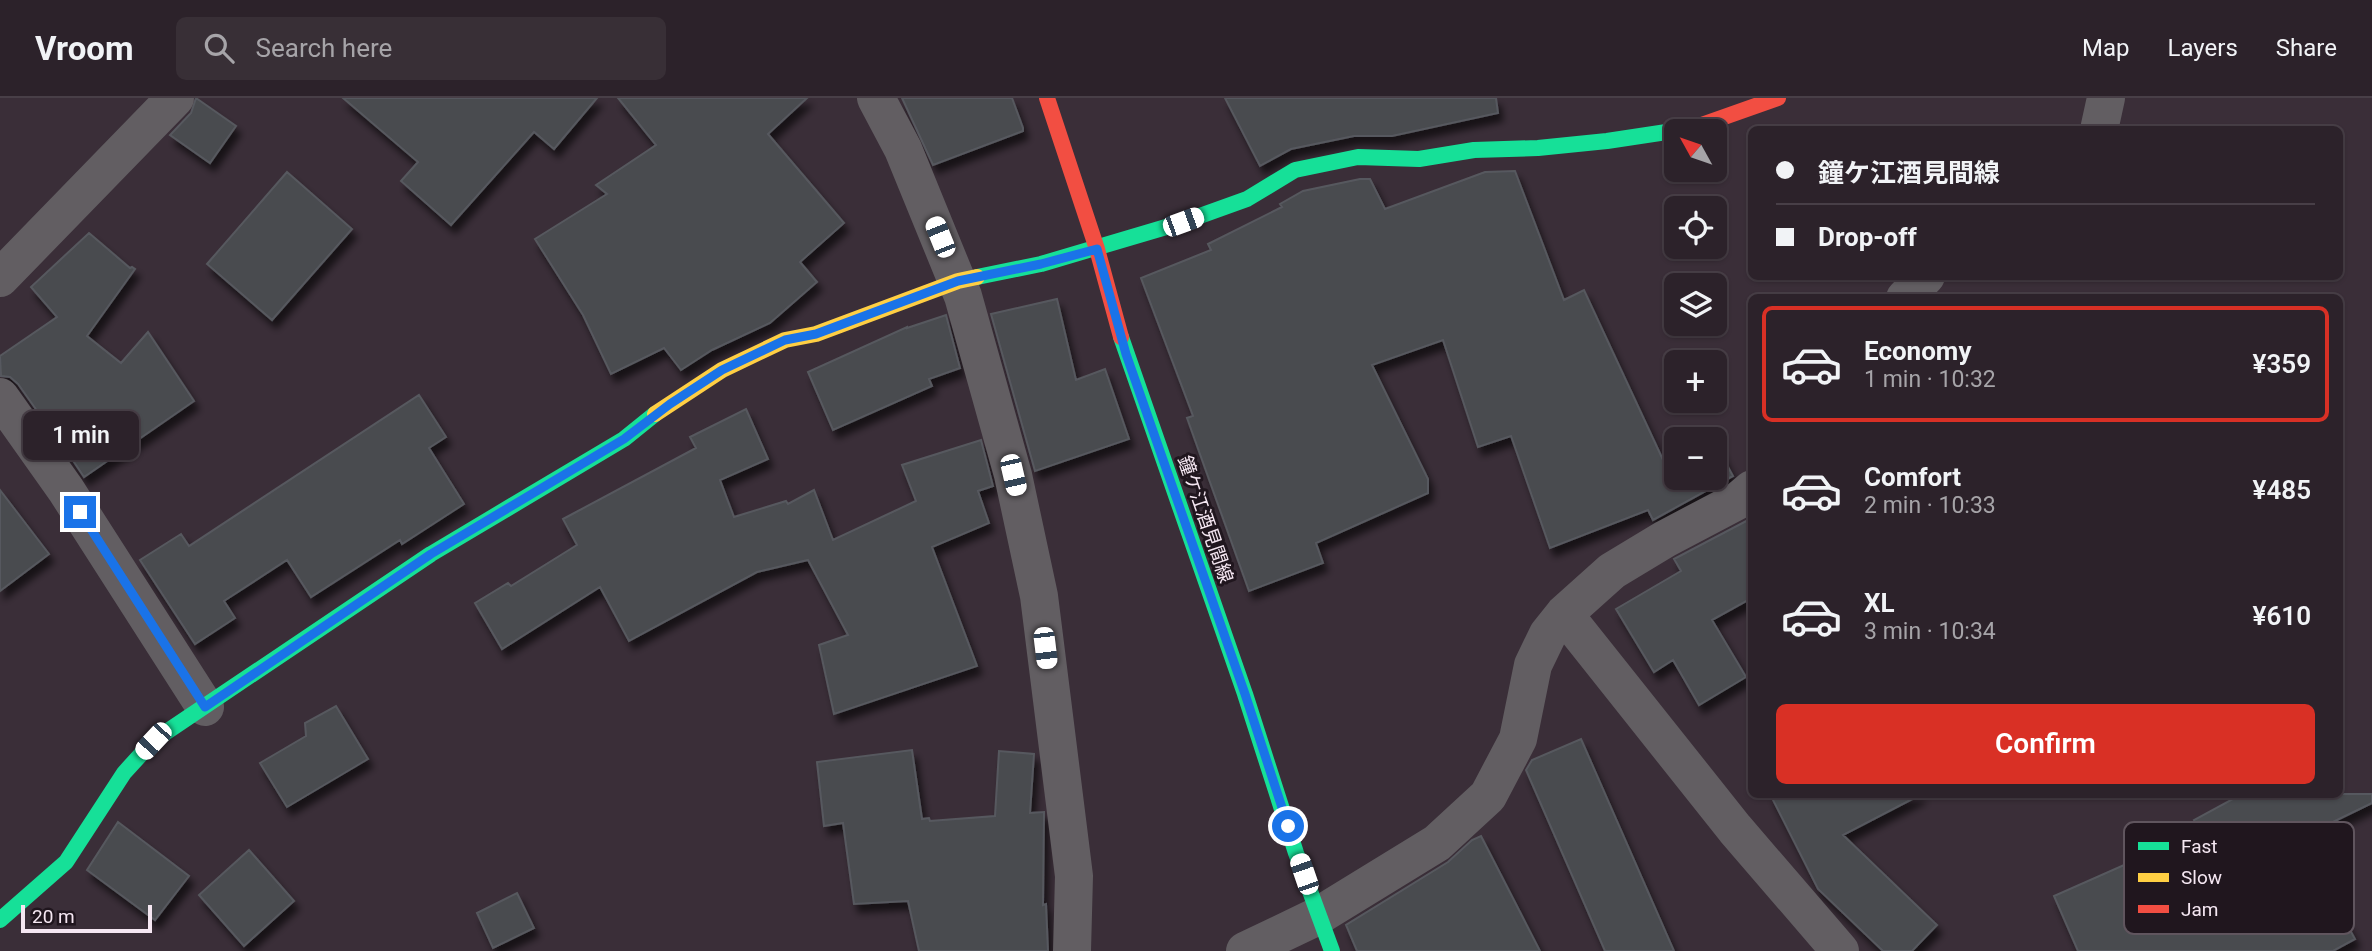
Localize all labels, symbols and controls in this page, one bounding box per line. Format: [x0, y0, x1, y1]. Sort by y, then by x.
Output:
search box [176, 17, 666, 80]
text: Vroom [35, 29, 134, 68]
icon: search [200, 29, 238, 67]
text: Search here [256, 33, 392, 63]
text: Map [2082, 34, 2130, 62]
text: Layers [2168, 34, 2238, 62]
text: Share [2276, 34, 2337, 62]
north arrow [1664, 119, 1727, 182]
map controls [1664, 119, 1727, 490]
text: 鐘ケ江酒見間線 [1818, 158, 2000, 188]
button: locate [1664, 196, 1727, 259]
car [1160, 205, 1207, 239]
car [923, 214, 958, 260]
text: Drop-off [1818, 222, 1917, 252]
button: layers [1664, 273, 1727, 336]
icon: car [1780, 333, 1843, 396]
text: Economy [1864, 336, 1971, 366]
text: ¥359 [2253, 349, 2311, 379]
button: + [1664, 350, 1727, 413]
text: 1 min · 10:32 [1864, 366, 1996, 393]
callout: 1 min [22, 410, 138, 460]
text: 1 min [52, 422, 110, 449]
button: − [1664, 427, 1727, 490]
car [999, 452, 1028, 498]
street label: 鐘ケ江酒見間線 [1173, 453, 1238, 586]
icon: car [1780, 459, 1843, 522]
text: Comfort [1864, 462, 1961, 492]
text: ¥485 [2253, 475, 2311, 505]
text: 2 min · 10:33 [1864, 492, 1996, 519]
route end [64, 496, 96, 528]
icon: car [1780, 585, 1843, 648]
text: XL [1864, 588, 1895, 618]
text: ¥610 [2253, 601, 2311, 631]
text: 3 min · 10:34 [1864, 618, 1996, 645]
car [1033, 626, 1058, 670]
button: Confirm [1776, 704, 2315, 784]
car [131, 718, 176, 764]
route start [1272, 810, 1304, 842]
legend [2124, 822, 2354, 934]
text: Fast [2181, 835, 2218, 858]
car [1288, 851, 1321, 897]
text: Slow [2181, 866, 2222, 889]
text: Jam [2181, 898, 2218, 921]
scale bar [21, 902, 152, 934]
text: 20 m [32, 905, 75, 928]

